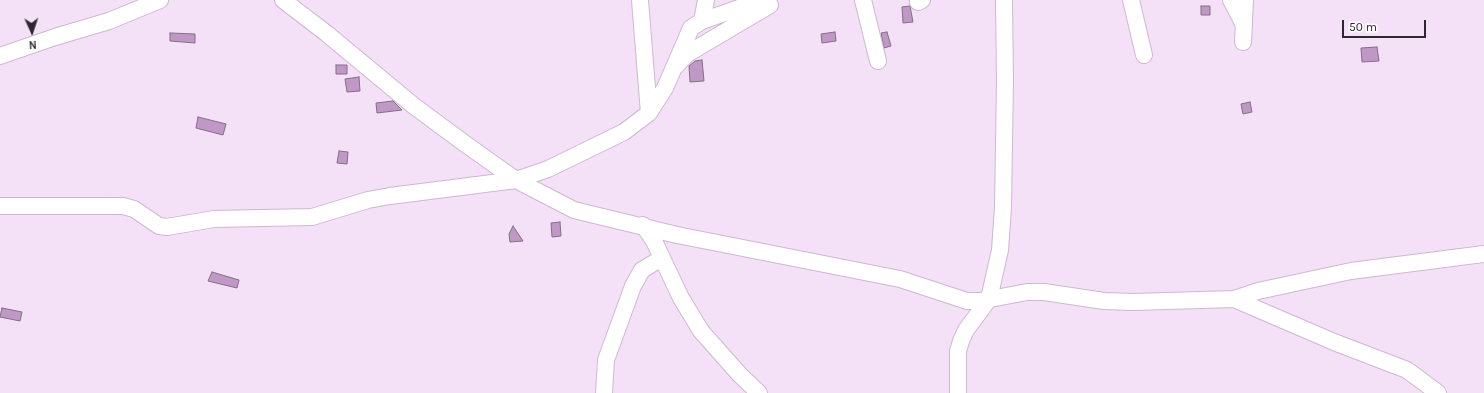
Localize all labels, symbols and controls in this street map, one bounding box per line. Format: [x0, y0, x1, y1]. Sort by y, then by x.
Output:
north arrow [12, 12, 52, 52]
scale bar [1344, 12, 1428, 38]
text: 50 m [1349, 20, 1377, 34]
text: N [28, 38, 37, 51]

